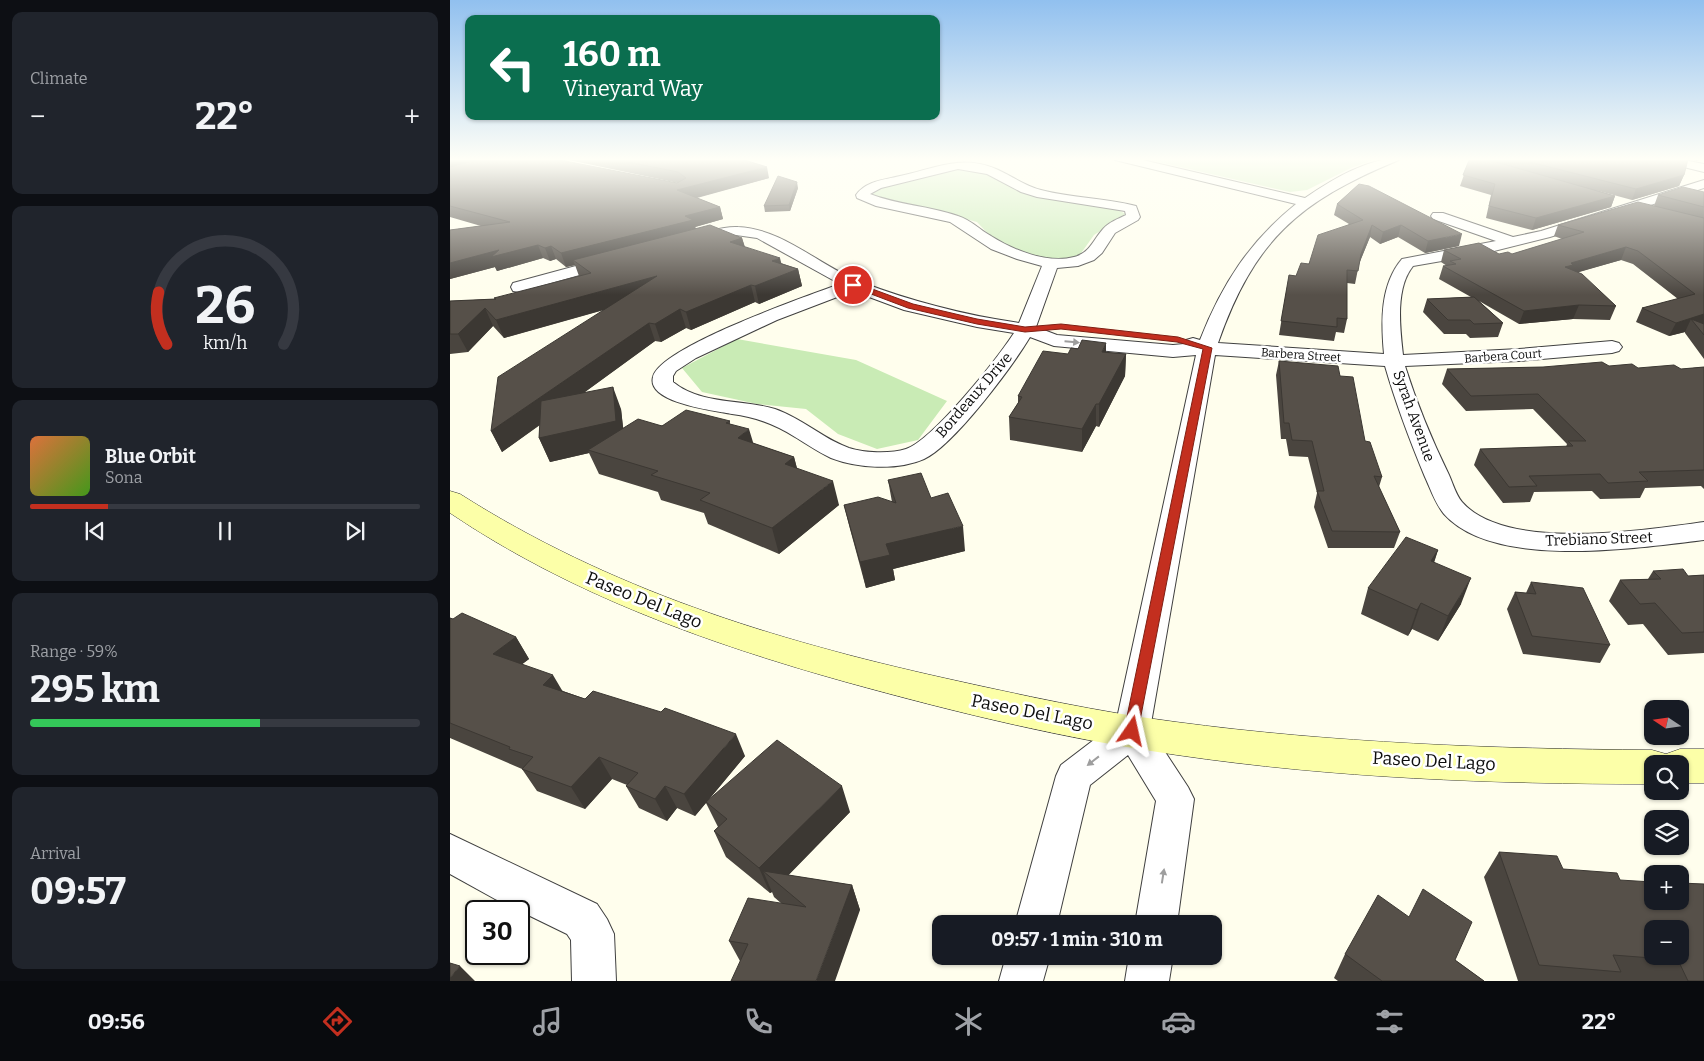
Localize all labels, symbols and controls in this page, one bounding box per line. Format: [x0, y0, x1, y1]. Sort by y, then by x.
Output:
text: 160 m [563, 33, 661, 75]
icon: left [480, 35, 545, 100]
text: Climate [30, 69, 88, 88]
text: Vineyard Way [563, 75, 703, 102]
text: 22° [195, 93, 254, 139]
text: − [30, 100, 45, 133]
text: + [404, 100, 420, 133]
pin [832, 264, 874, 306]
icon: arrive [839, 271, 867, 299]
text: 26 [195, 274, 255, 337]
text: km/h [203, 332, 247, 354]
one-way arrow [1064, 338, 1080, 346]
street label: Barbera Street [1260, 345, 1342, 365]
street label: Barbera Court [1464, 346, 1543, 366]
street label: Bordeaux Drive [932, 349, 1016, 441]
street label: Syrah Avenue [1389, 368, 1439, 464]
text: Blue Orbit [105, 445, 196, 468]
text: Sona [105, 468, 142, 487]
icon: previous [81, 517, 109, 545]
icon: pause [211, 517, 239, 545]
icon: next [341, 517, 369, 545]
street label: Trebiano Street [1545, 528, 1654, 550]
street label: Paseo Del Lago [583, 567, 705, 633]
text: Range · 59% [30, 642, 118, 661]
text: 295 km [30, 666, 160, 712]
street label: Paseo Del Lago [969, 689, 1095, 735]
north arrow [1644, 700, 1689, 745]
map controls [1644, 700, 1689, 965]
position arrow [1105, 704, 1157, 756]
street label: Paseo Del Lago [1372, 747, 1496, 775]
button: search [1644, 755, 1689, 800]
one-way arrow [1087, 756, 1100, 767]
button: layers [1644, 810, 1689, 855]
text: Arrival [30, 844, 81, 863]
button: + [1644, 865, 1689, 910]
one-way arrow [1160, 867, 1168, 883]
text: 09:57 [30, 868, 126, 914]
speed limit sign: 30 [465, 900, 530, 965]
button: − [1644, 920, 1689, 965]
text: 09:57 · 1 min · 310 m [991, 928, 1163, 951]
icon: directions [320, 1004, 355, 1039]
icon: music [530, 1004, 565, 1039]
icon: phone [741, 1004, 776, 1039]
icon: climate [951, 1004, 986, 1039]
icon: car [1161, 1004, 1196, 1039]
icon: filters [1372, 1004, 1407, 1039]
text: 09:56 [88, 1008, 145, 1035]
text: 22° [1582, 1008, 1616, 1035]

